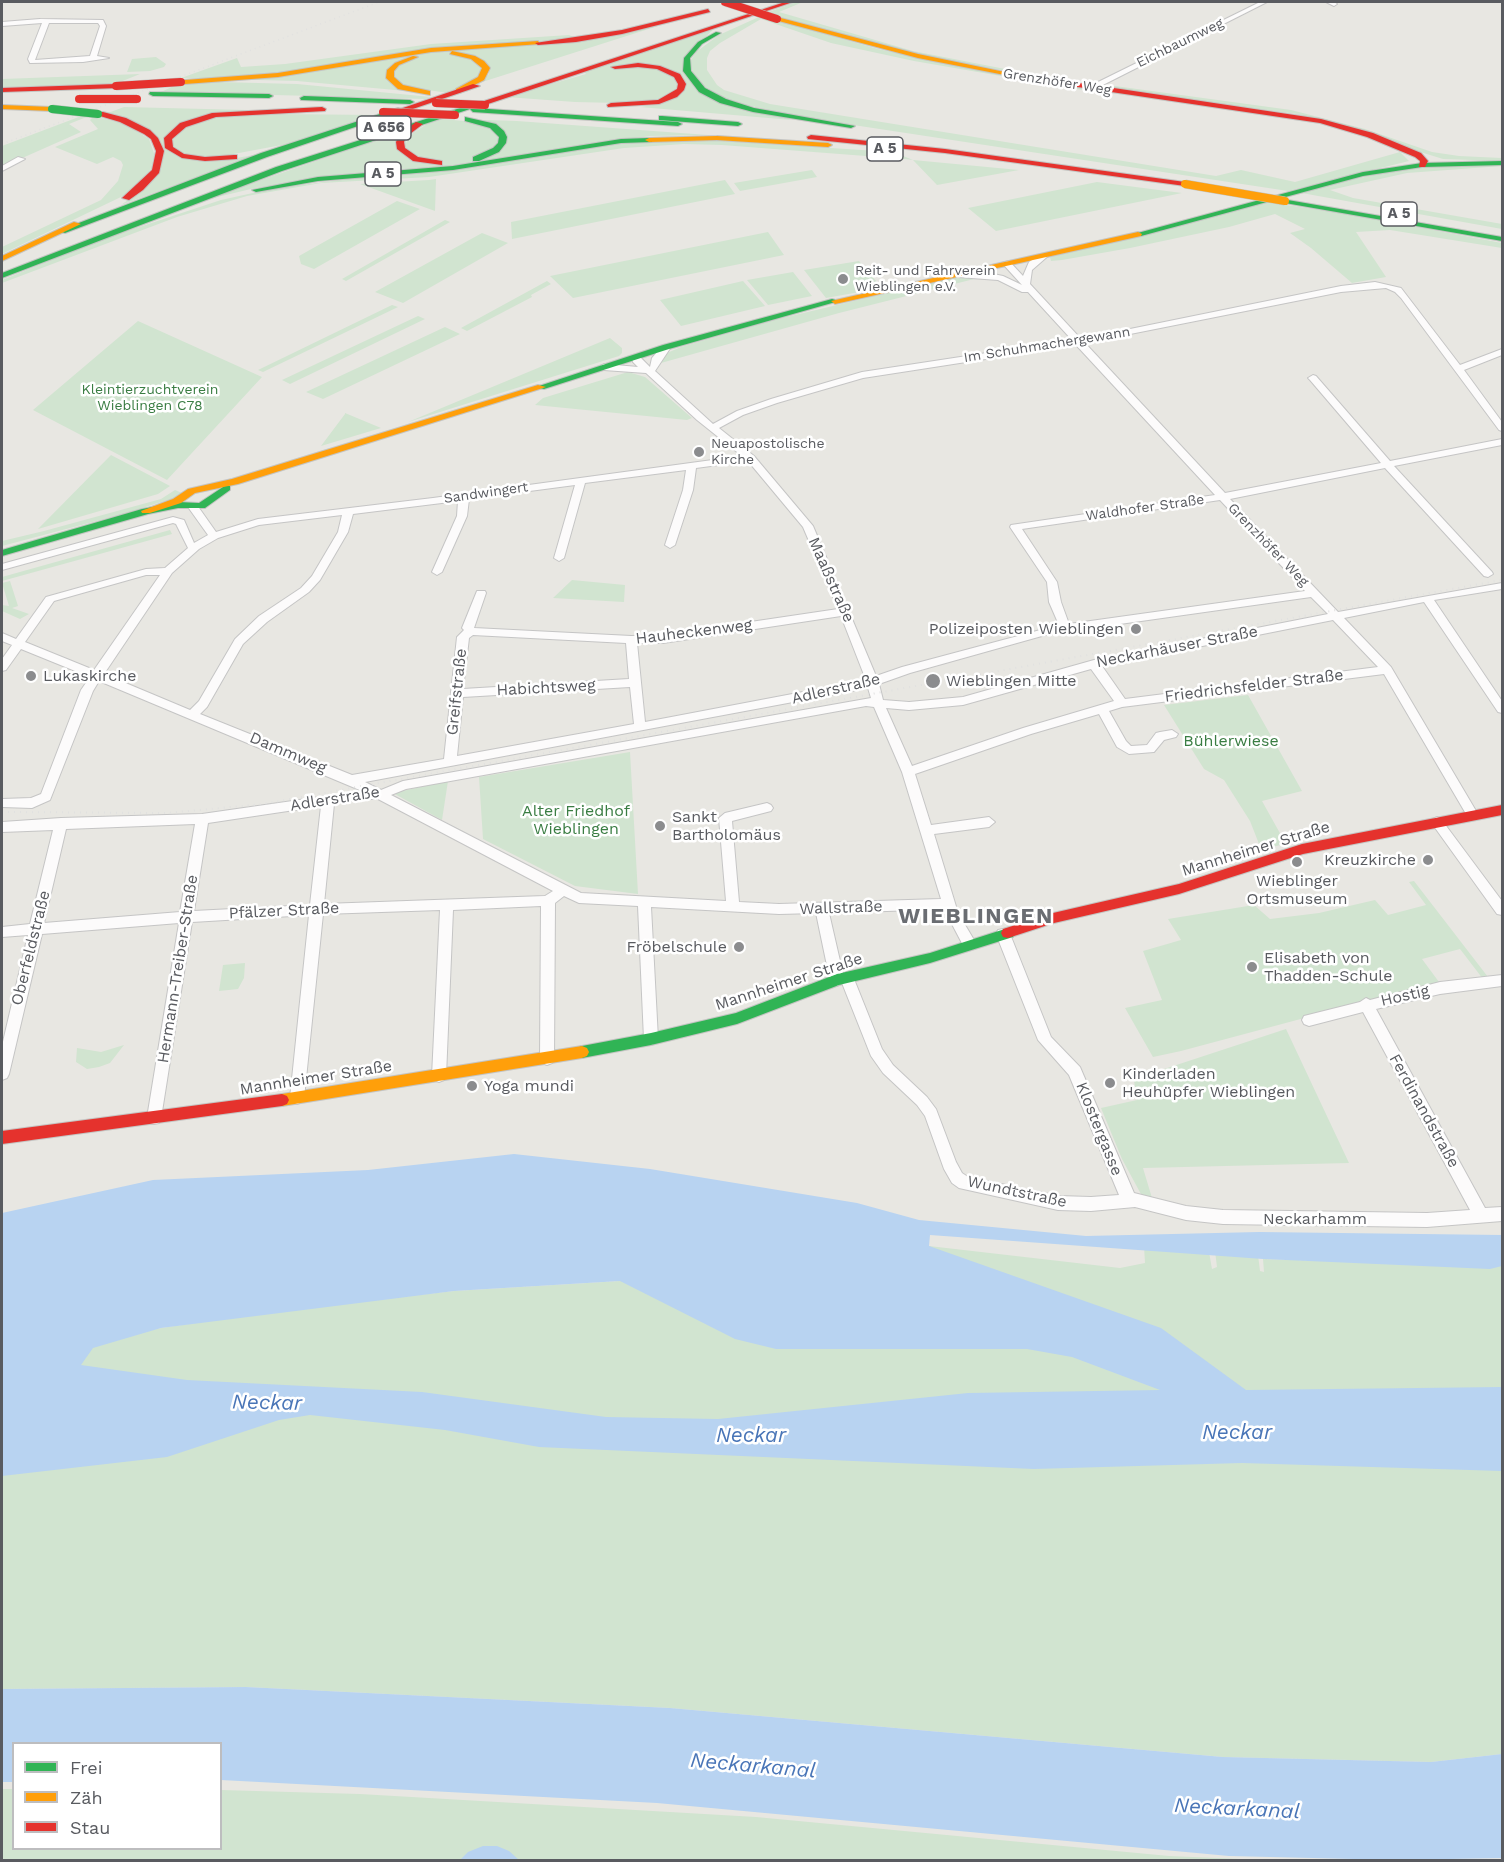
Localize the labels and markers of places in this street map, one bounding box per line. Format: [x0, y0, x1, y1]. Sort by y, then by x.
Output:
place label: Reit- und Fahrverein Wieblingen e.V. [855, 263, 996, 296]
marker: Reit- und Fahrverein Wieblingen e.V. [836, 272, 850, 286]
place label: Neuapostolische Kirche [711, 436, 825, 468]
marker: Neuapostolische Kirche [692, 445, 706, 459]
place label: Polizeiposten Wieblingen [929, 619, 1124, 639]
marker: Polizeiposten Wieblingen [1129, 622, 1143, 636]
place label: Lukaskirche [43, 666, 136, 686]
marker: Lukaskirche [24, 669, 38, 683]
place label: Wieblingen Mitte [946, 671, 1077, 691]
marker: Wieblingen Mitte [924, 672, 942, 690]
place label: Sankt Bartholomäus [672, 807, 781, 845]
marker: Sankt Bartholomäus [653, 819, 667, 833]
place label: Kreuzkirche [1324, 850, 1416, 870]
marker: Kreuzkirche [1421, 853, 1435, 867]
marker: Wieblinger Ortsmuseum [1290, 855, 1304, 869]
place label: Wieblinger Ortsmuseum [1247, 871, 1347, 909]
place label: Fröbelschule [627, 937, 727, 957]
marker: Fröbelschule [732, 940, 746, 954]
place label: Elisabeth von Thadden-Schule [1264, 948, 1392, 986]
marker: Elisabeth von Thadden-Schule [1245, 960, 1259, 974]
place label: Kinderladen Heuhüpfer Wieblingen [1122, 1064, 1295, 1102]
place label: Yoga mundi [484, 1076, 574, 1096]
marker: Kinderladen Heuhüpfer Wieblingen [1103, 1076, 1117, 1090]
marker: Yoga mundi [465, 1079, 479, 1093]

